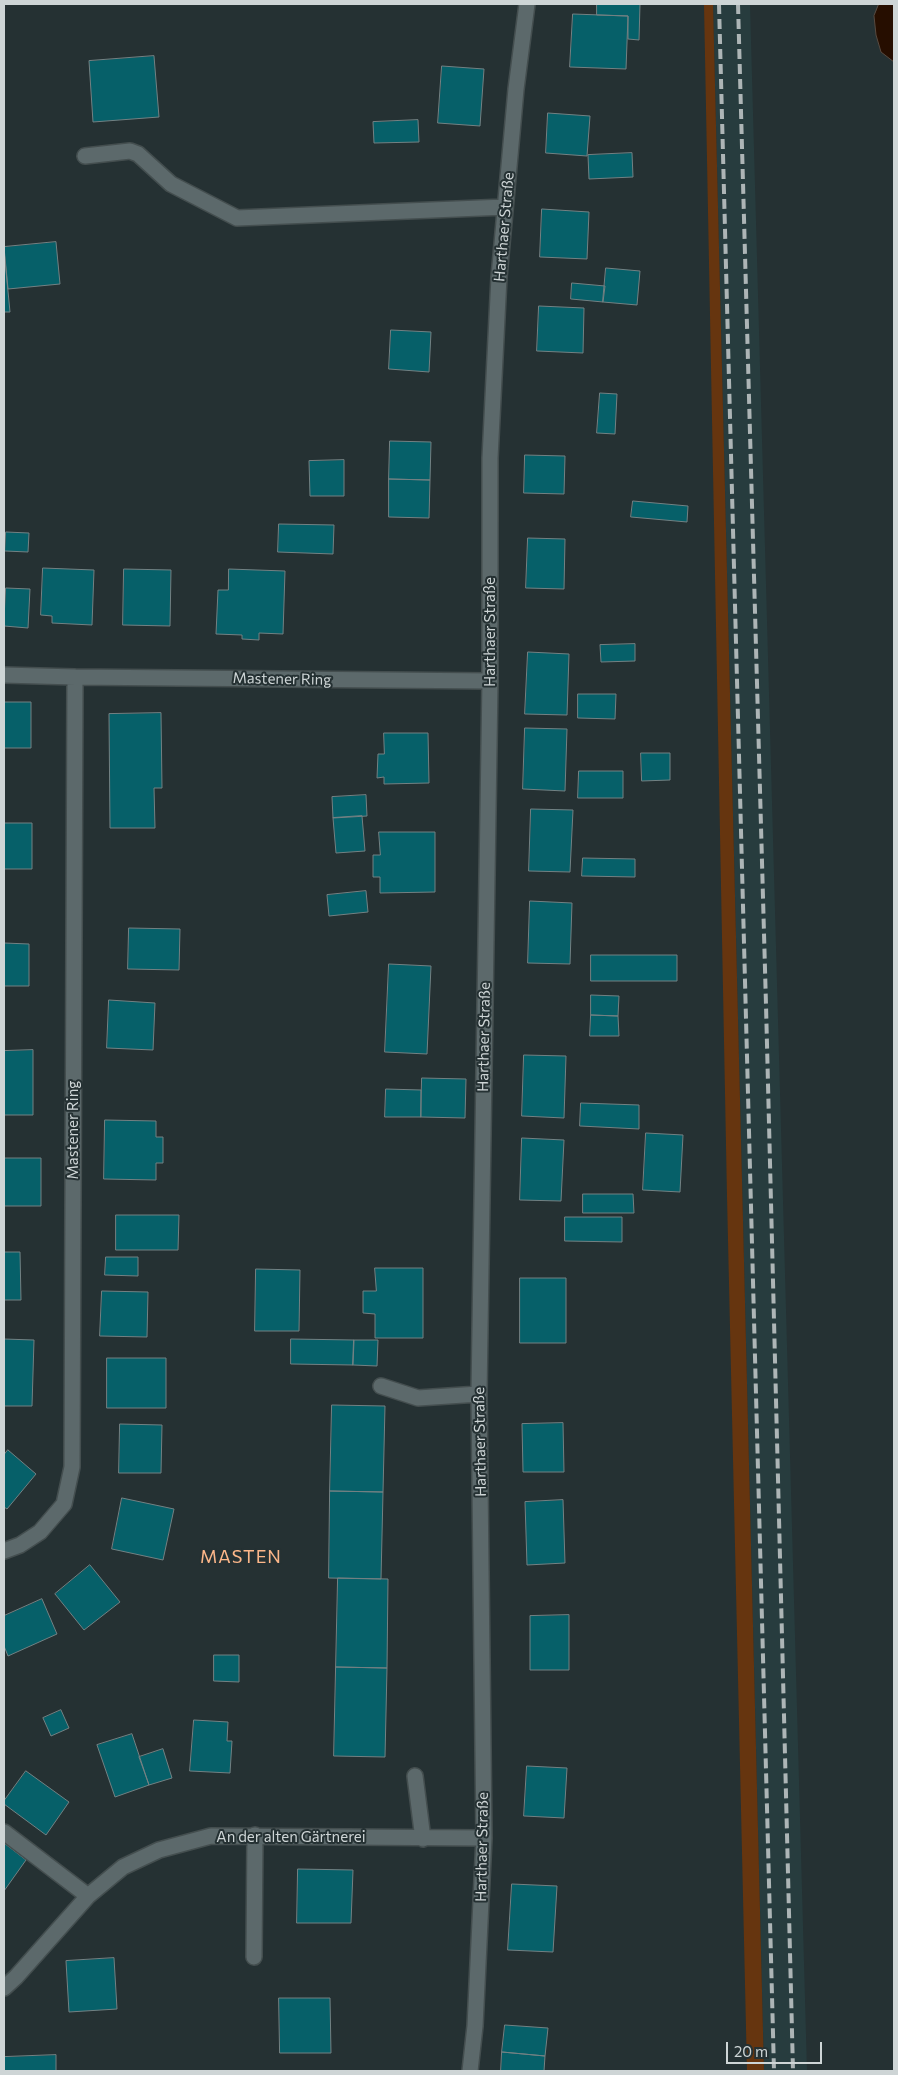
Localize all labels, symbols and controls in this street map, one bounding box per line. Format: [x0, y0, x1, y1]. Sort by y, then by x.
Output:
street label: Harthaer Straße [490, 171, 518, 283]
street label: Harthaer Straße [481, 577, 499, 687]
street label: Mastener Ring [232, 669, 332, 689]
street label: Harthaer Straße [474, 982, 494, 1092]
street label: Mastener Ring [64, 1081, 82, 1179]
street label: Harthaer Straße [470, 1387, 490, 1497]
district label: MASTEN [199, 1546, 283, 1568]
street label: Harthaer Straße [472, 1792, 492, 1902]
street label: An der alten Gärtnerei [216, 1828, 366, 1846]
scale bar [728, 2032, 824, 2064]
text: 20 m [734, 2042, 768, 2060]

